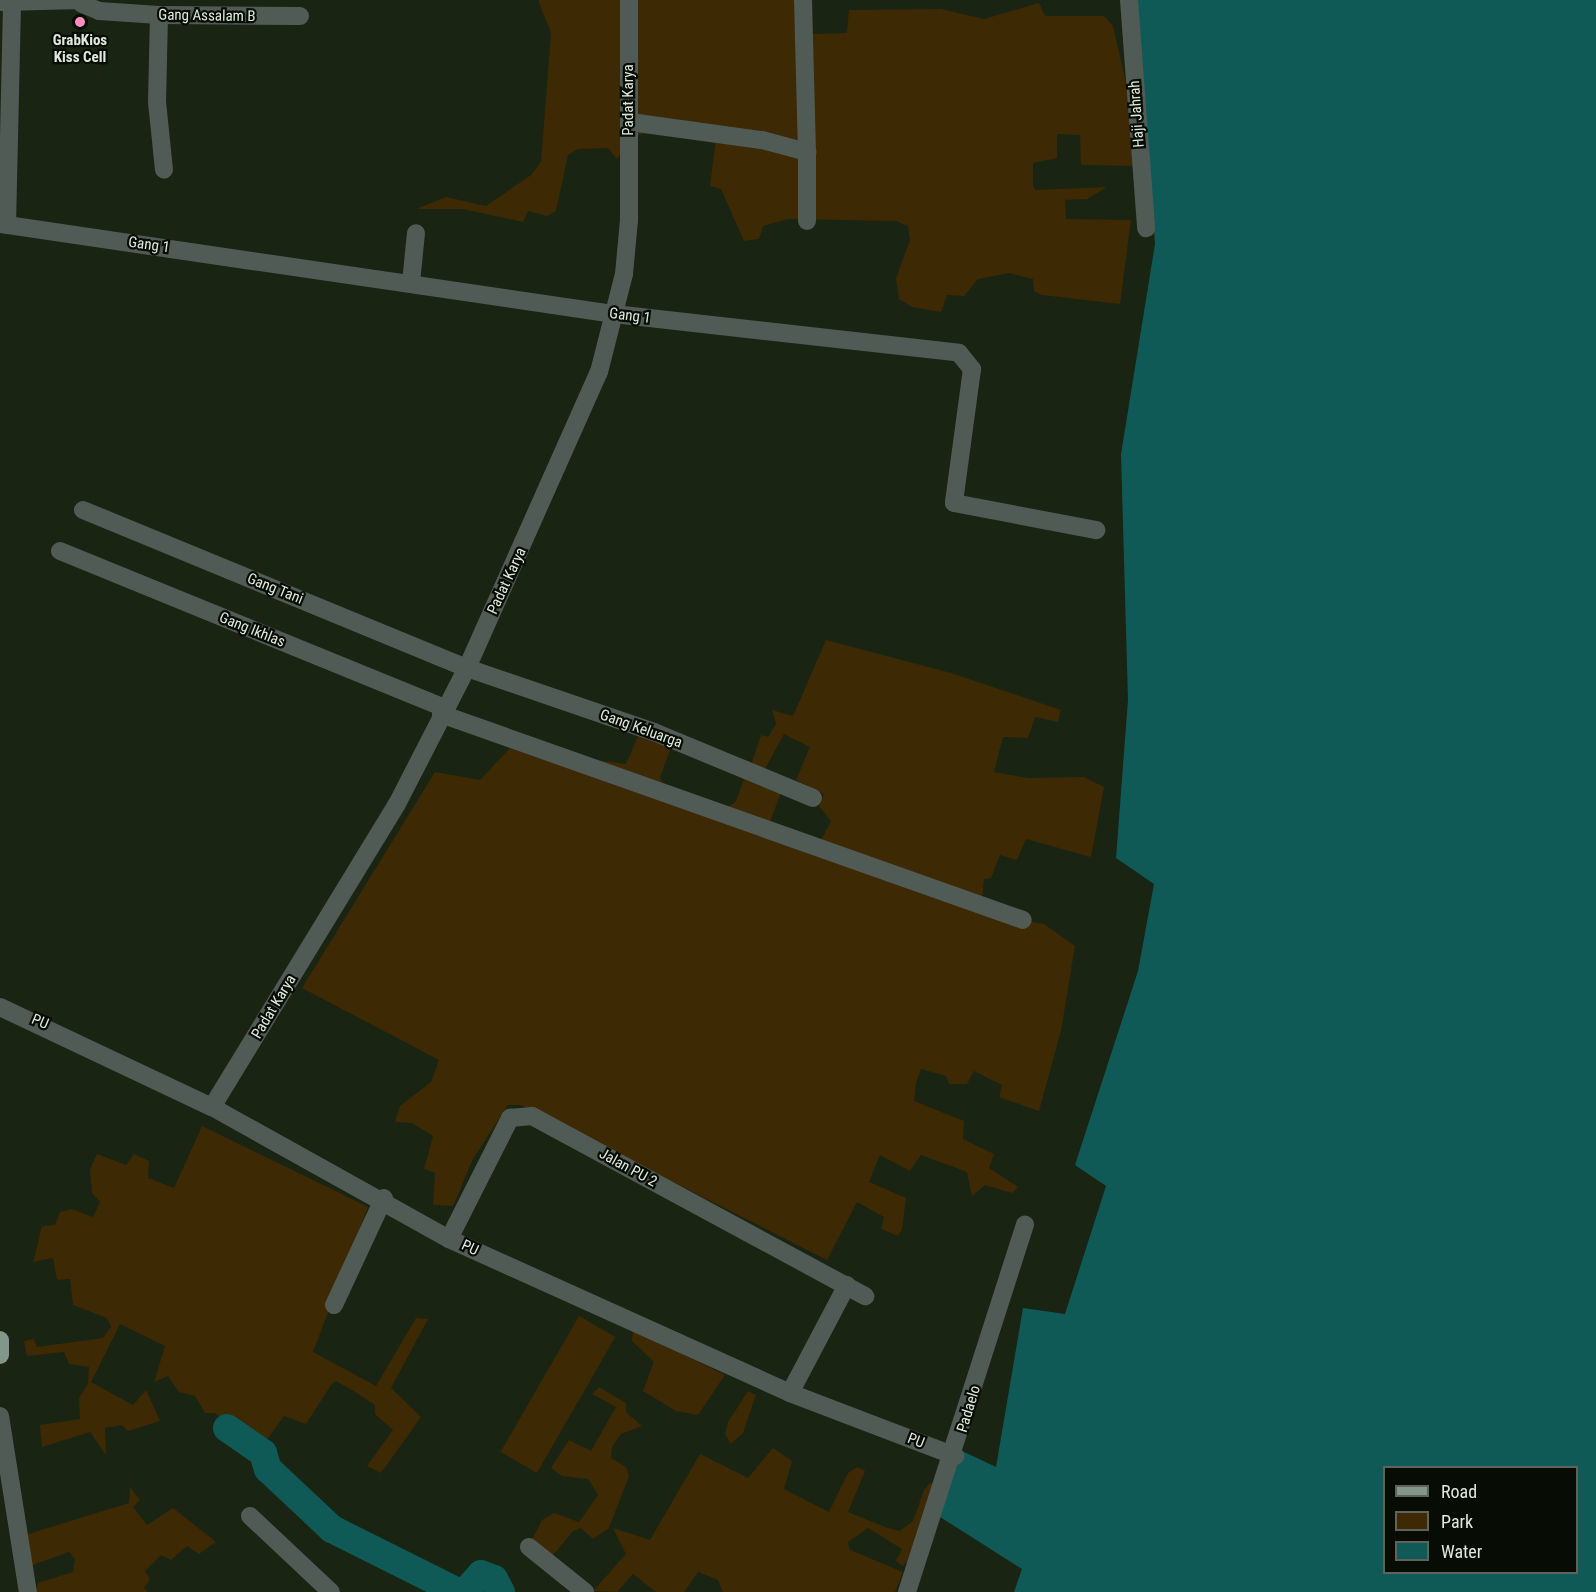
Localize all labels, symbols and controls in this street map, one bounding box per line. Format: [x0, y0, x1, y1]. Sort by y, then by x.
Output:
street label: Gang Assalam B [158, 6, 256, 26]
marker: GrabKios Kiss Cell [73, 15, 87, 29]
place label: GrabKios Kiss Cell [53, 31, 107, 66]
street label: Padat Karya [620, 64, 638, 136]
street label: Haji Jahrah [1126, 80, 1148, 148]
street label: Gang 1 [127, 233, 171, 257]
street label: Gang 1 [608, 305, 652, 327]
street label: Padat Karya [484, 545, 530, 617]
street label: Gang Tani [244, 570, 306, 608]
street label: Gang Ikhlas [216, 609, 288, 651]
street label: Gang Keluarga [597, 706, 685, 752]
street label: Padat Karya [248, 972, 300, 1042]
street label: PU [29, 1010, 51, 1034]
street label: Jalan PU 2 [596, 1145, 660, 1191]
street label: PU [459, 1236, 481, 1260]
street label: Padaelo [953, 1383, 985, 1435]
street label: PU [905, 1430, 927, 1452]
legend [1383, 1466, 1578, 1574]
text: Road [1441, 1481, 1477, 1502]
text: Park [1441, 1511, 1473, 1532]
text: Water [1441, 1541, 1482, 1562]

